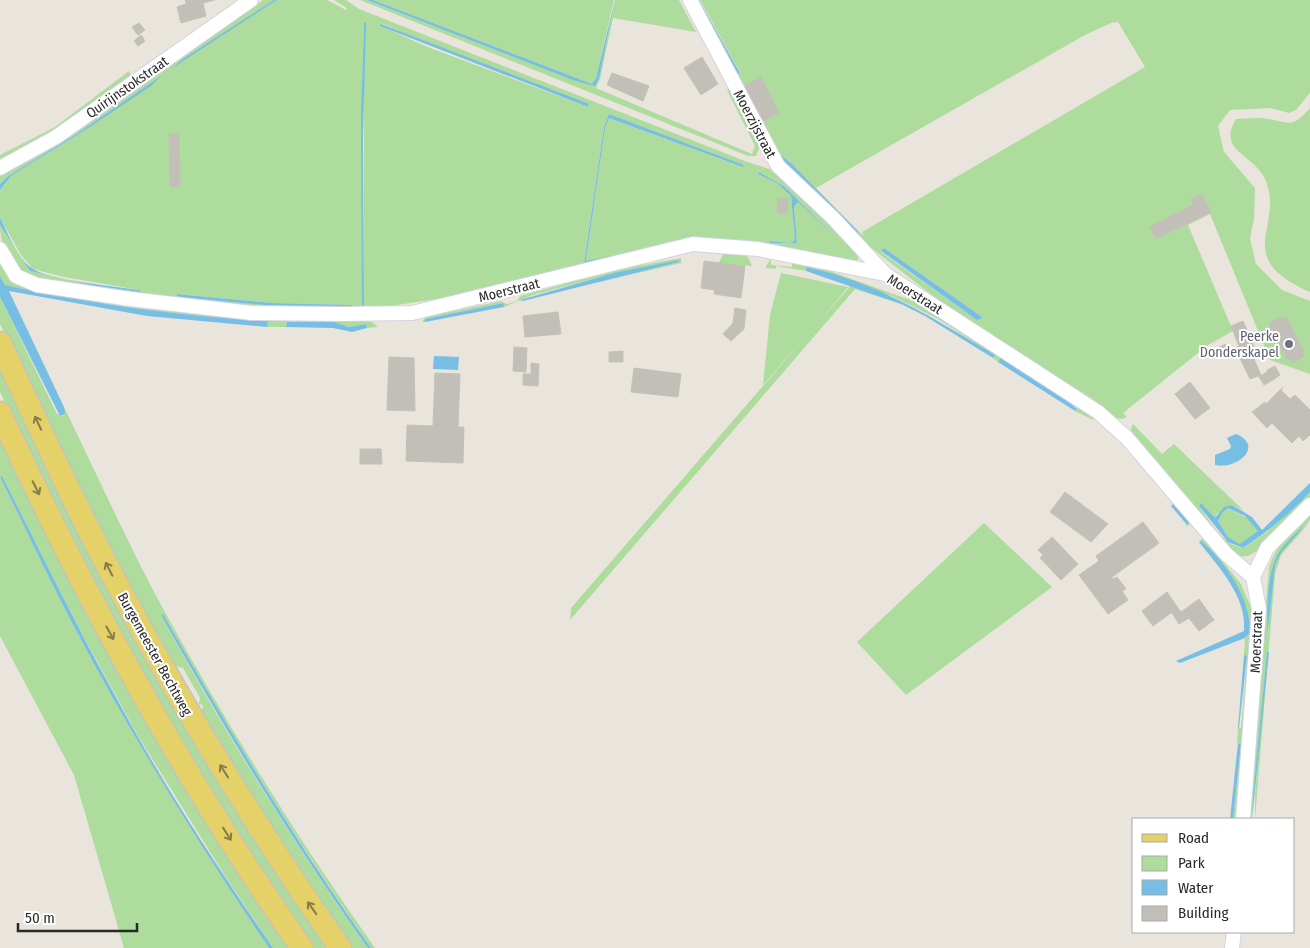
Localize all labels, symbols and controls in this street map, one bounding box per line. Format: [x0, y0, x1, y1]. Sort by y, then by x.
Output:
street label: Quirijnstokstraat [83, 53, 172, 122]
street label: Moerzijstraat [729, 87, 780, 162]
street label: Moerstraat [884, 271, 946, 318]
street label: Moerstraat [477, 275, 542, 306]
place label: Peerke Donderskapel [1200, 328, 1279, 361]
marker: Peerke Donderskapel [1283, 338, 1295, 350]
one-way arrow [32, 416, 42, 431]
one-way arrow [32, 480, 41, 495]
one-way arrow [104, 562, 113, 577]
street label: Burgemeester Bechtweg [114, 590, 196, 719]
street label: Moerstraat [1247, 610, 1266, 673]
one-way arrow [105, 626, 115, 640]
one-way arrow [219, 765, 229, 779]
legend [1132, 818, 1295, 933]
one-way arrow [221, 827, 232, 841]
text: Road [1178, 829, 1209, 847]
text: Park [1178, 854, 1205, 872]
text: Water [1178, 879, 1214, 897]
scale bar [18, 900, 136, 932]
one-way arrow [307, 901, 317, 915]
text: Building [1178, 904, 1229, 922]
text: 50 m [25, 909, 55, 927]

